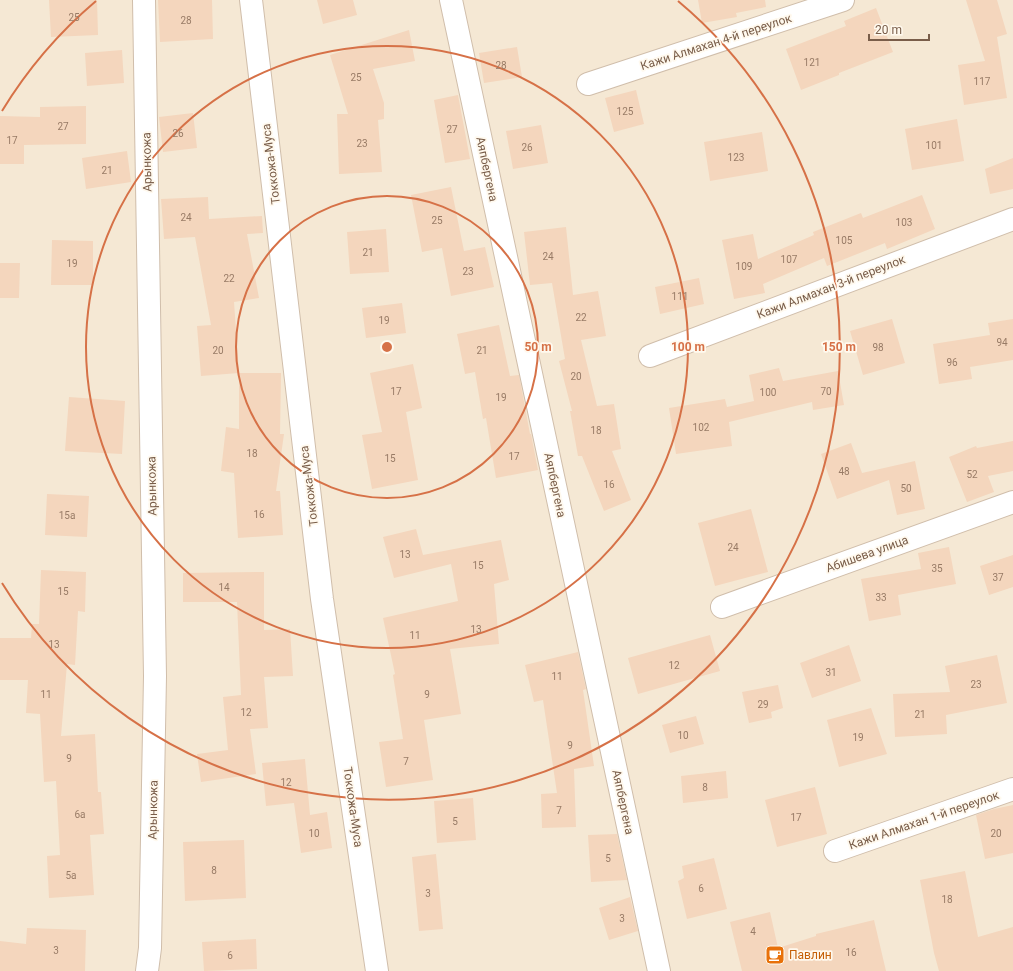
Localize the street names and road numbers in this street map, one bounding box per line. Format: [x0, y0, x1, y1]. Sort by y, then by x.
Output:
street label: Кажи Алмахан 4-й переулок [639, 11, 794, 73]
street label: Токкожа-Муса [259, 123, 283, 205]
street label: Арынкожа [139, 132, 155, 192]
street label: Аяпбергена [473, 135, 501, 203]
street label: Кажи Алмахан 3-й переулок [755, 252, 908, 322]
street label: Токкожа-Муса [297, 445, 321, 527]
street label: Аяпбергена [541, 451, 569, 519]
street label: Арынкожа [144, 456, 160, 516]
street label: Абишева улица [824, 533, 910, 575]
street label: Токкожа-Муса [340, 766, 366, 848]
street label: Аяпбергена [609, 768, 637, 836]
street label: Арынкожа [145, 780, 161, 840]
street label: Кажи Алмахан 1-й переулок [847, 787, 1001, 852]

